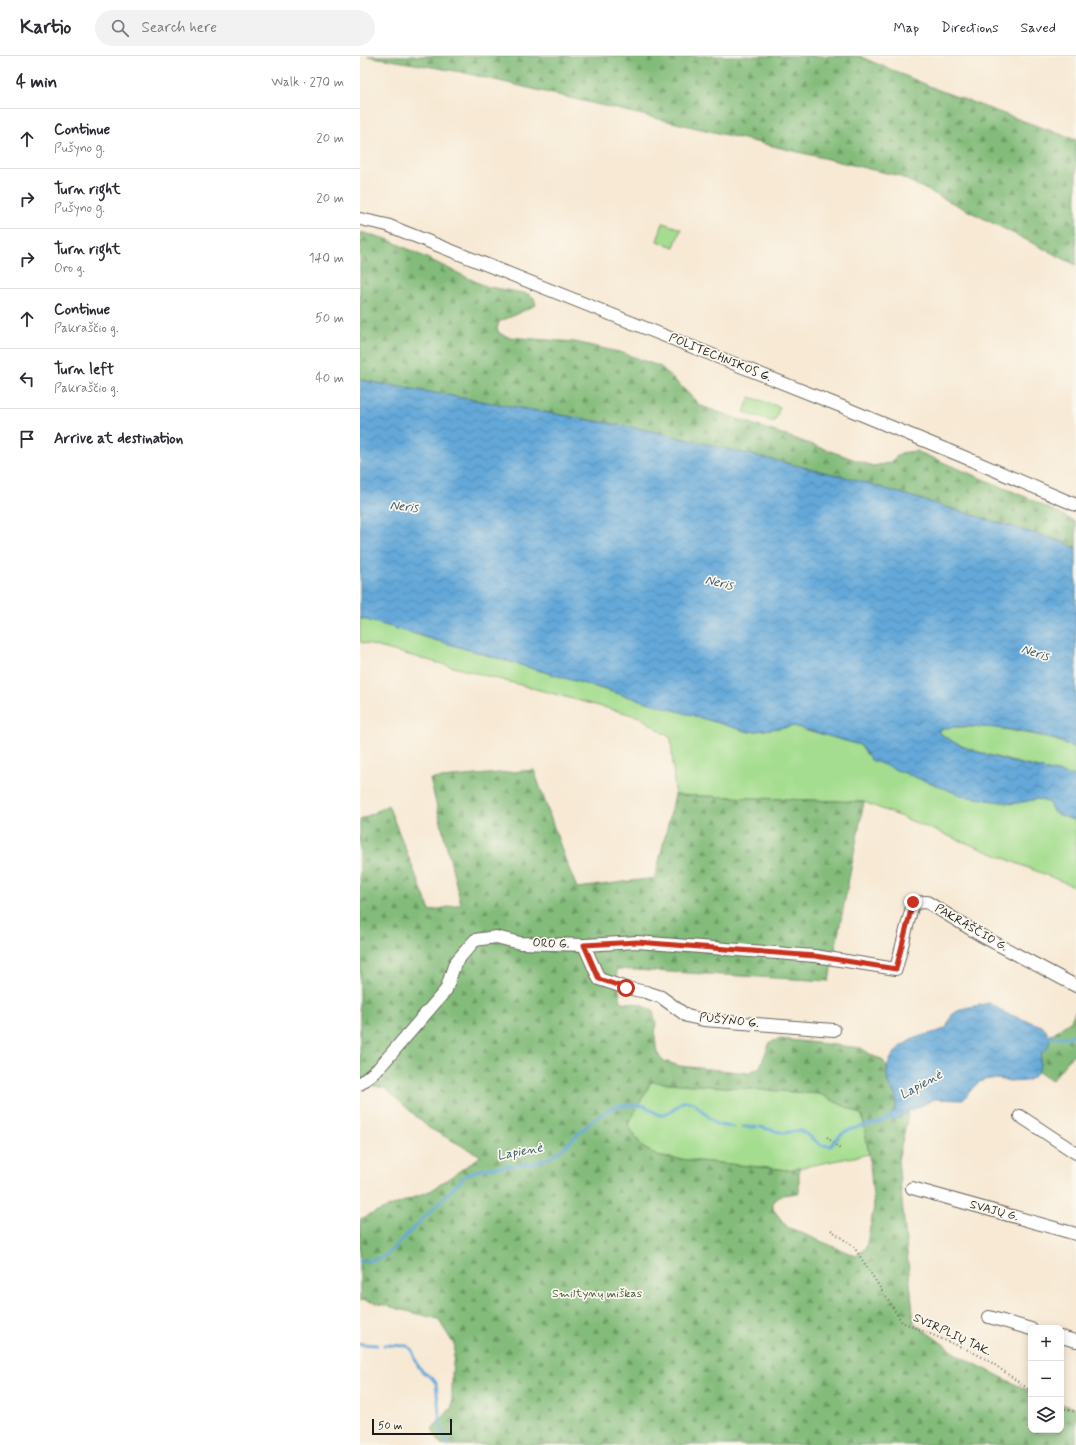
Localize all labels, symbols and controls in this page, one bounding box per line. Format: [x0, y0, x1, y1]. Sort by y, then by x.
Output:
search box [95, 10, 375, 46]
text: Kartio [20, 15, 71, 40]
icon: search [109, 17, 131, 39]
text: Search here [141, 18, 217, 38]
text: Map [893, 19, 919, 37]
text: Directions [941, 19, 999, 37]
text: Saved [1021, 19, 1056, 37]
text: 4 min [16, 71, 57, 93]
text: Walk · 270 m [271, 74, 344, 91]
text: Continue [54, 120, 110, 140]
icon: ahead [16, 128, 38, 150]
text: 20 m [316, 130, 344, 147]
text: Pušyno g. [54, 140, 105, 157]
text: Turn right [54, 180, 121, 200]
icon: right [16, 188, 38, 210]
text: 20 m [316, 190, 344, 207]
text: Pušyno g. [54, 200, 105, 217]
text: Turn right [54, 240, 121, 260]
icon: right [16, 248, 38, 270]
text: 140 m [309, 250, 344, 267]
text: Oro g. [54, 260, 85, 277]
text: Continue [54, 300, 110, 320]
icon: ahead [16, 308, 38, 330]
text: 50 m [315, 310, 344, 327]
text: Pakraščio g. [54, 320, 119, 337]
street label: POLITECHNIKOS G. [666, 330, 774, 386]
text: Turn left [54, 360, 114, 380]
icon: left [16, 368, 38, 390]
text: 40 m [315, 370, 344, 387]
text: Pakraščio g. [54, 380, 119, 397]
icon: arrive [16, 428, 38, 450]
text: Arrive at destination [54, 429, 183, 449]
water label: Neris [389, 497, 421, 517]
water label: Neris [703, 572, 737, 595]
water label: Neris [1019, 641, 1053, 666]
route end [904, 893, 922, 911]
street label: PAKRAŠČIO G. [932, 901, 1010, 955]
street label: ORO G. [532, 935, 570, 953]
route start [617, 979, 635, 997]
street label: PUŠYNO G. [698, 1010, 760, 1032]
water label: Lapienė [897, 1066, 946, 1104]
water label: Lapienė [496, 1139, 545, 1165]
street label: SVAJŲ G. [968, 1197, 1020, 1225]
park label: Smiltynų miškas [552, 1286, 642, 1302]
street label: SVIRPLIŲ TAK. [910, 1310, 994, 1360]
map controls [1028, 1325, 1064, 1433]
button: + [1028, 1325, 1064, 1361]
button: − [1028, 1361, 1064, 1397]
button: layers [1028, 1397, 1064, 1433]
scale bar [372, 1417, 452, 1436]
text: 50 m [378, 1419, 403, 1433]

